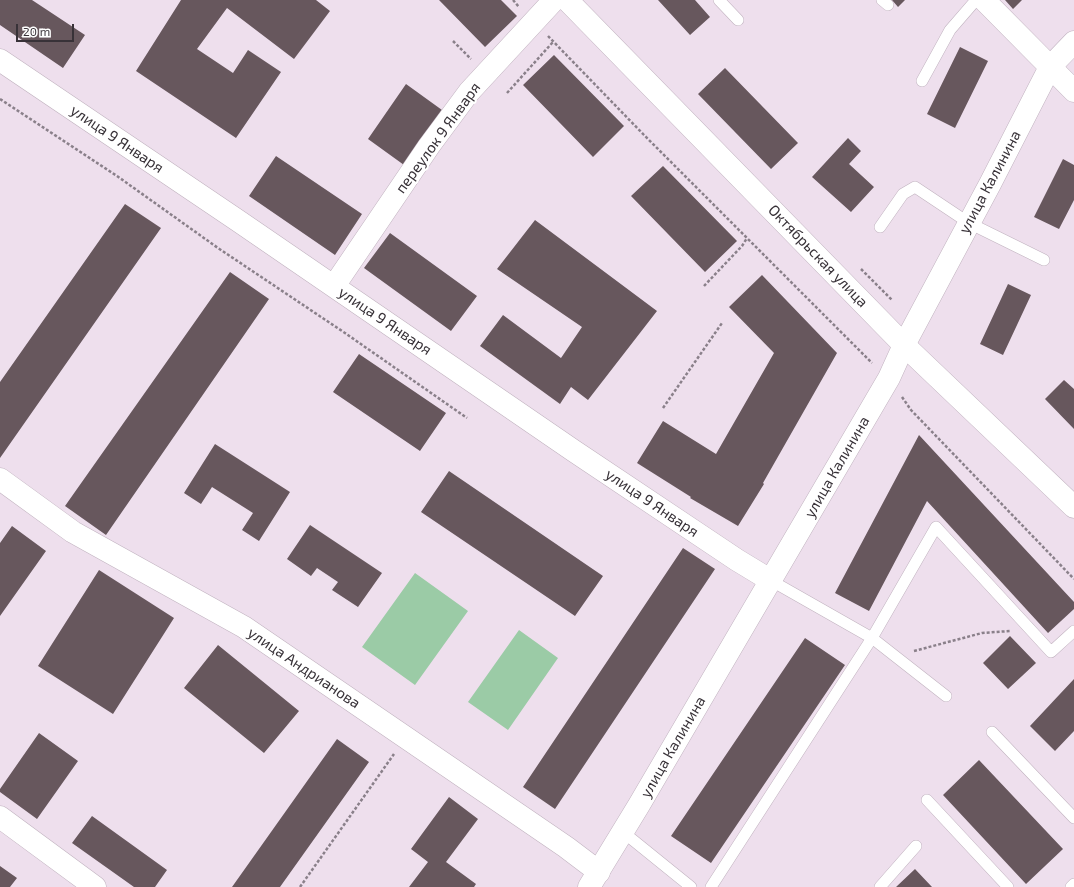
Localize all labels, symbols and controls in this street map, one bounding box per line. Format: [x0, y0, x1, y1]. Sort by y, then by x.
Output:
scale bar [18, 16, 76, 42]
text: 20 m [23, 24, 50, 38]
street label: переулок 9 Января [392, 79, 484, 197]
street label: улица 9 Января [67, 101, 167, 177]
street label: улица Калинина [955, 127, 1025, 237]
street label: Октябрьская улица [764, 201, 872, 311]
street label: улица 9 Января [335, 283, 435, 359]
street label: улица Калинина [801, 413, 873, 521]
street label: улица 9 Января [602, 465, 702, 541]
street label: улица Андрианова [244, 624, 364, 712]
street label: улица Калинина [637, 693, 709, 801]

